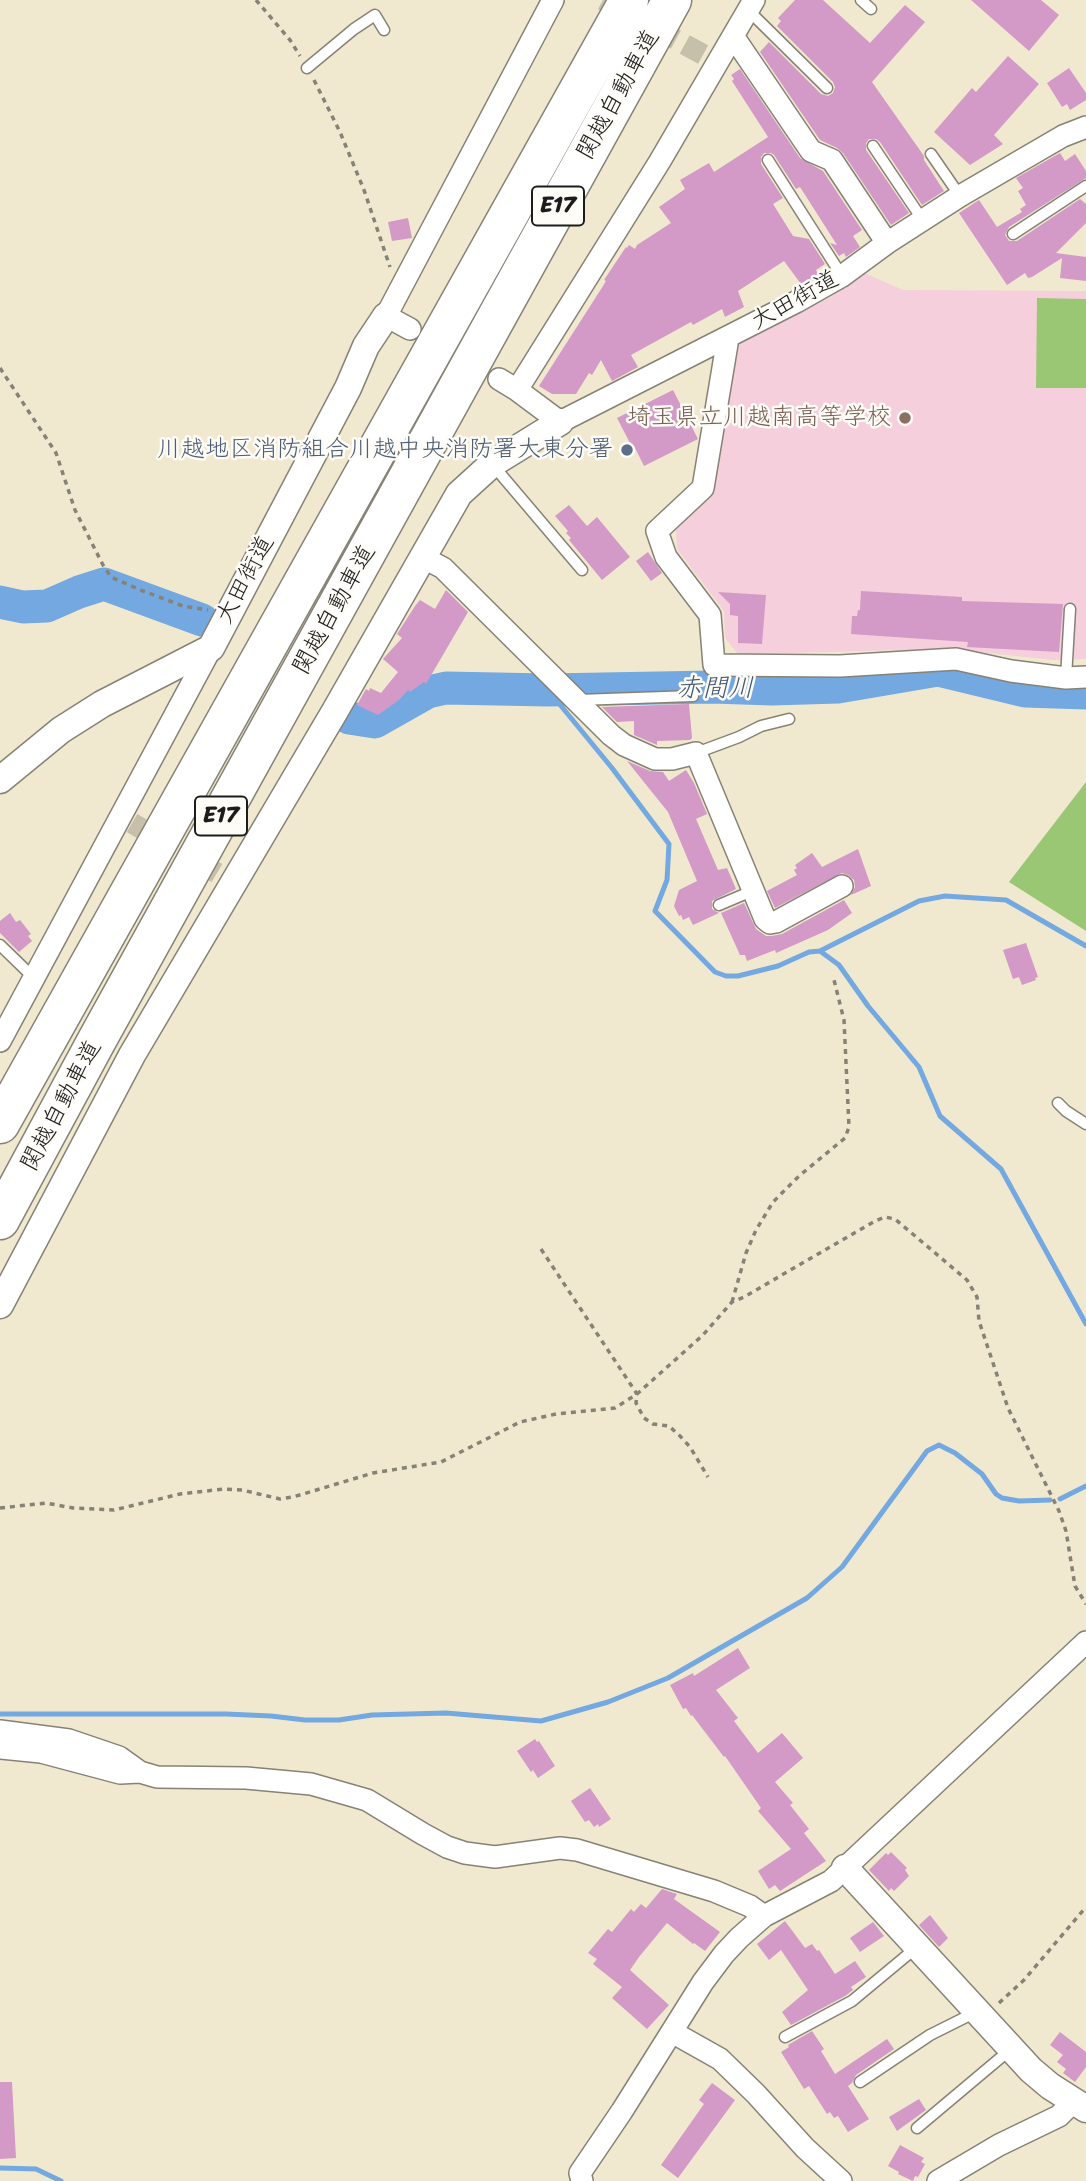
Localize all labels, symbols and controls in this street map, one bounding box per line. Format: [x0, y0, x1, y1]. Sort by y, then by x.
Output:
street label: 関越自動車道 [571, 25, 667, 165]
road number: E17 [532, 186, 584, 226]
street label: 大田街道 [746, 265, 844, 337]
place label: 埼玉県立川越南高等学校 [627, 404, 891, 432]
marker: 埼玉県立川越南高等学校 [897, 410, 913, 426]
place label: 川越地区消防組合川越中央消防署大東分署 [157, 436, 613, 464]
marker: 川越地区消防組合川越中央消防署大東分署 [619, 442, 635, 458]
street label: 大田街道 [211, 531, 281, 629]
street label: 関越自動車道 [287, 540, 383, 680]
water label: 赤間川 [676, 673, 754, 705]
road number: E17 [195, 796, 247, 836]
street label: 関越自動車道 [15, 1036, 109, 1176]

